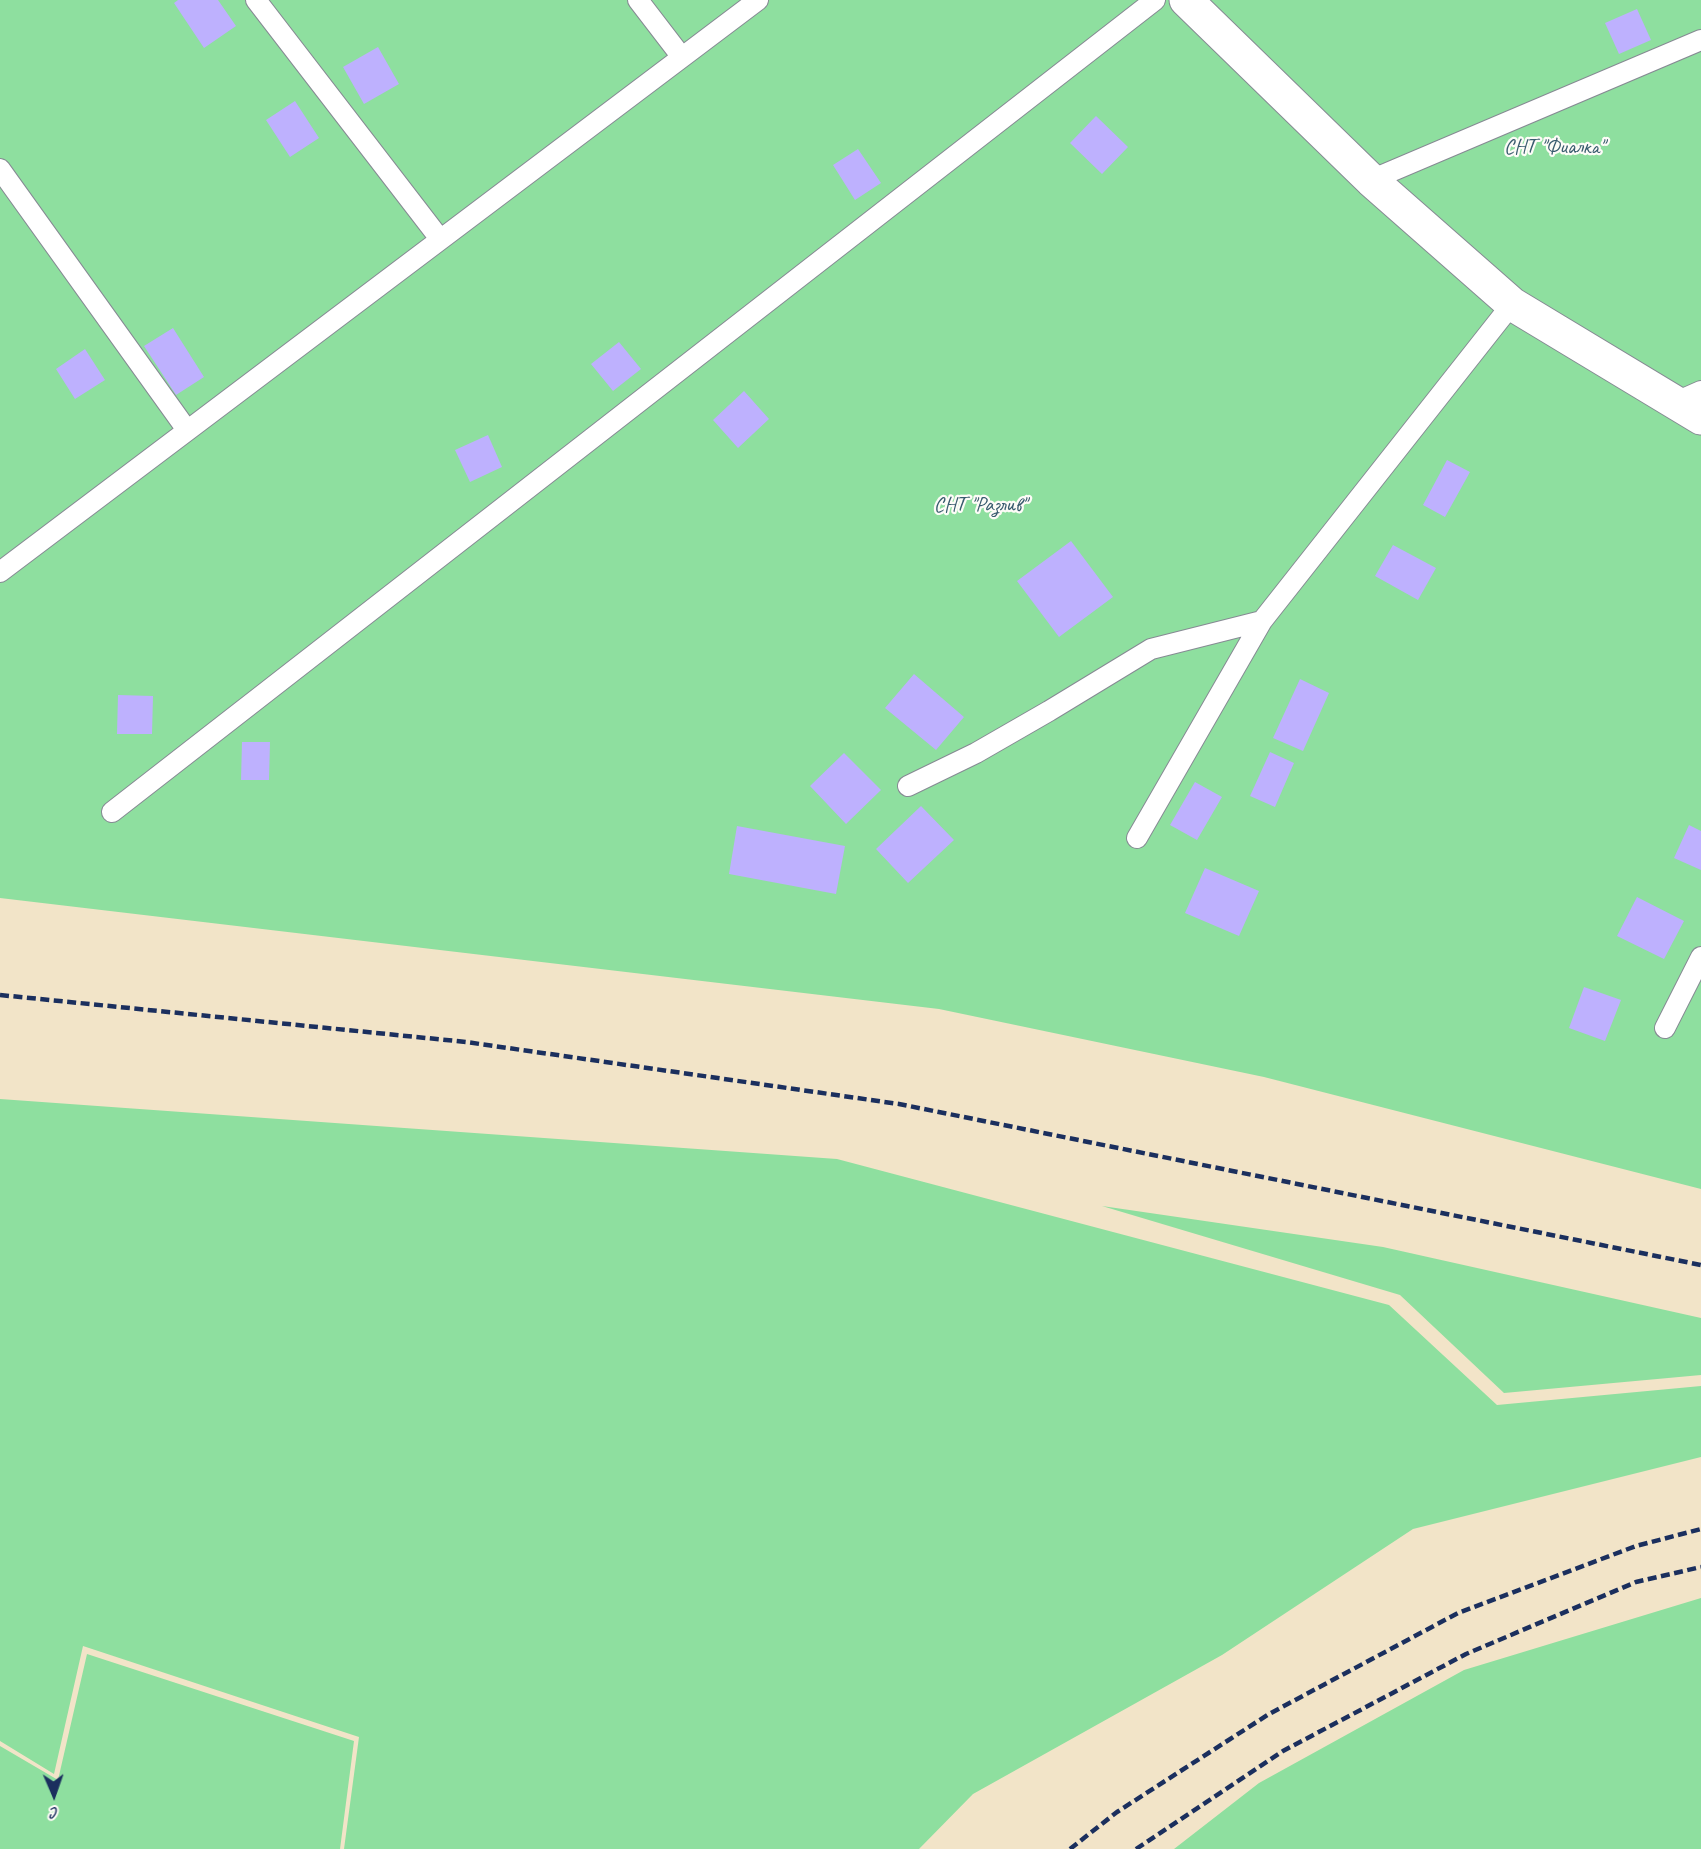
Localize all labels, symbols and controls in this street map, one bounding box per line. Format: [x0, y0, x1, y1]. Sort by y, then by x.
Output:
park label: СНТ "Фиалка" [1504, 134, 1604, 160]
park label: СНТ "Разлив" [934, 492, 1026, 518]
north arrow [24, 1765, 84, 1825]
text: С [50, 1803, 59, 1823]

